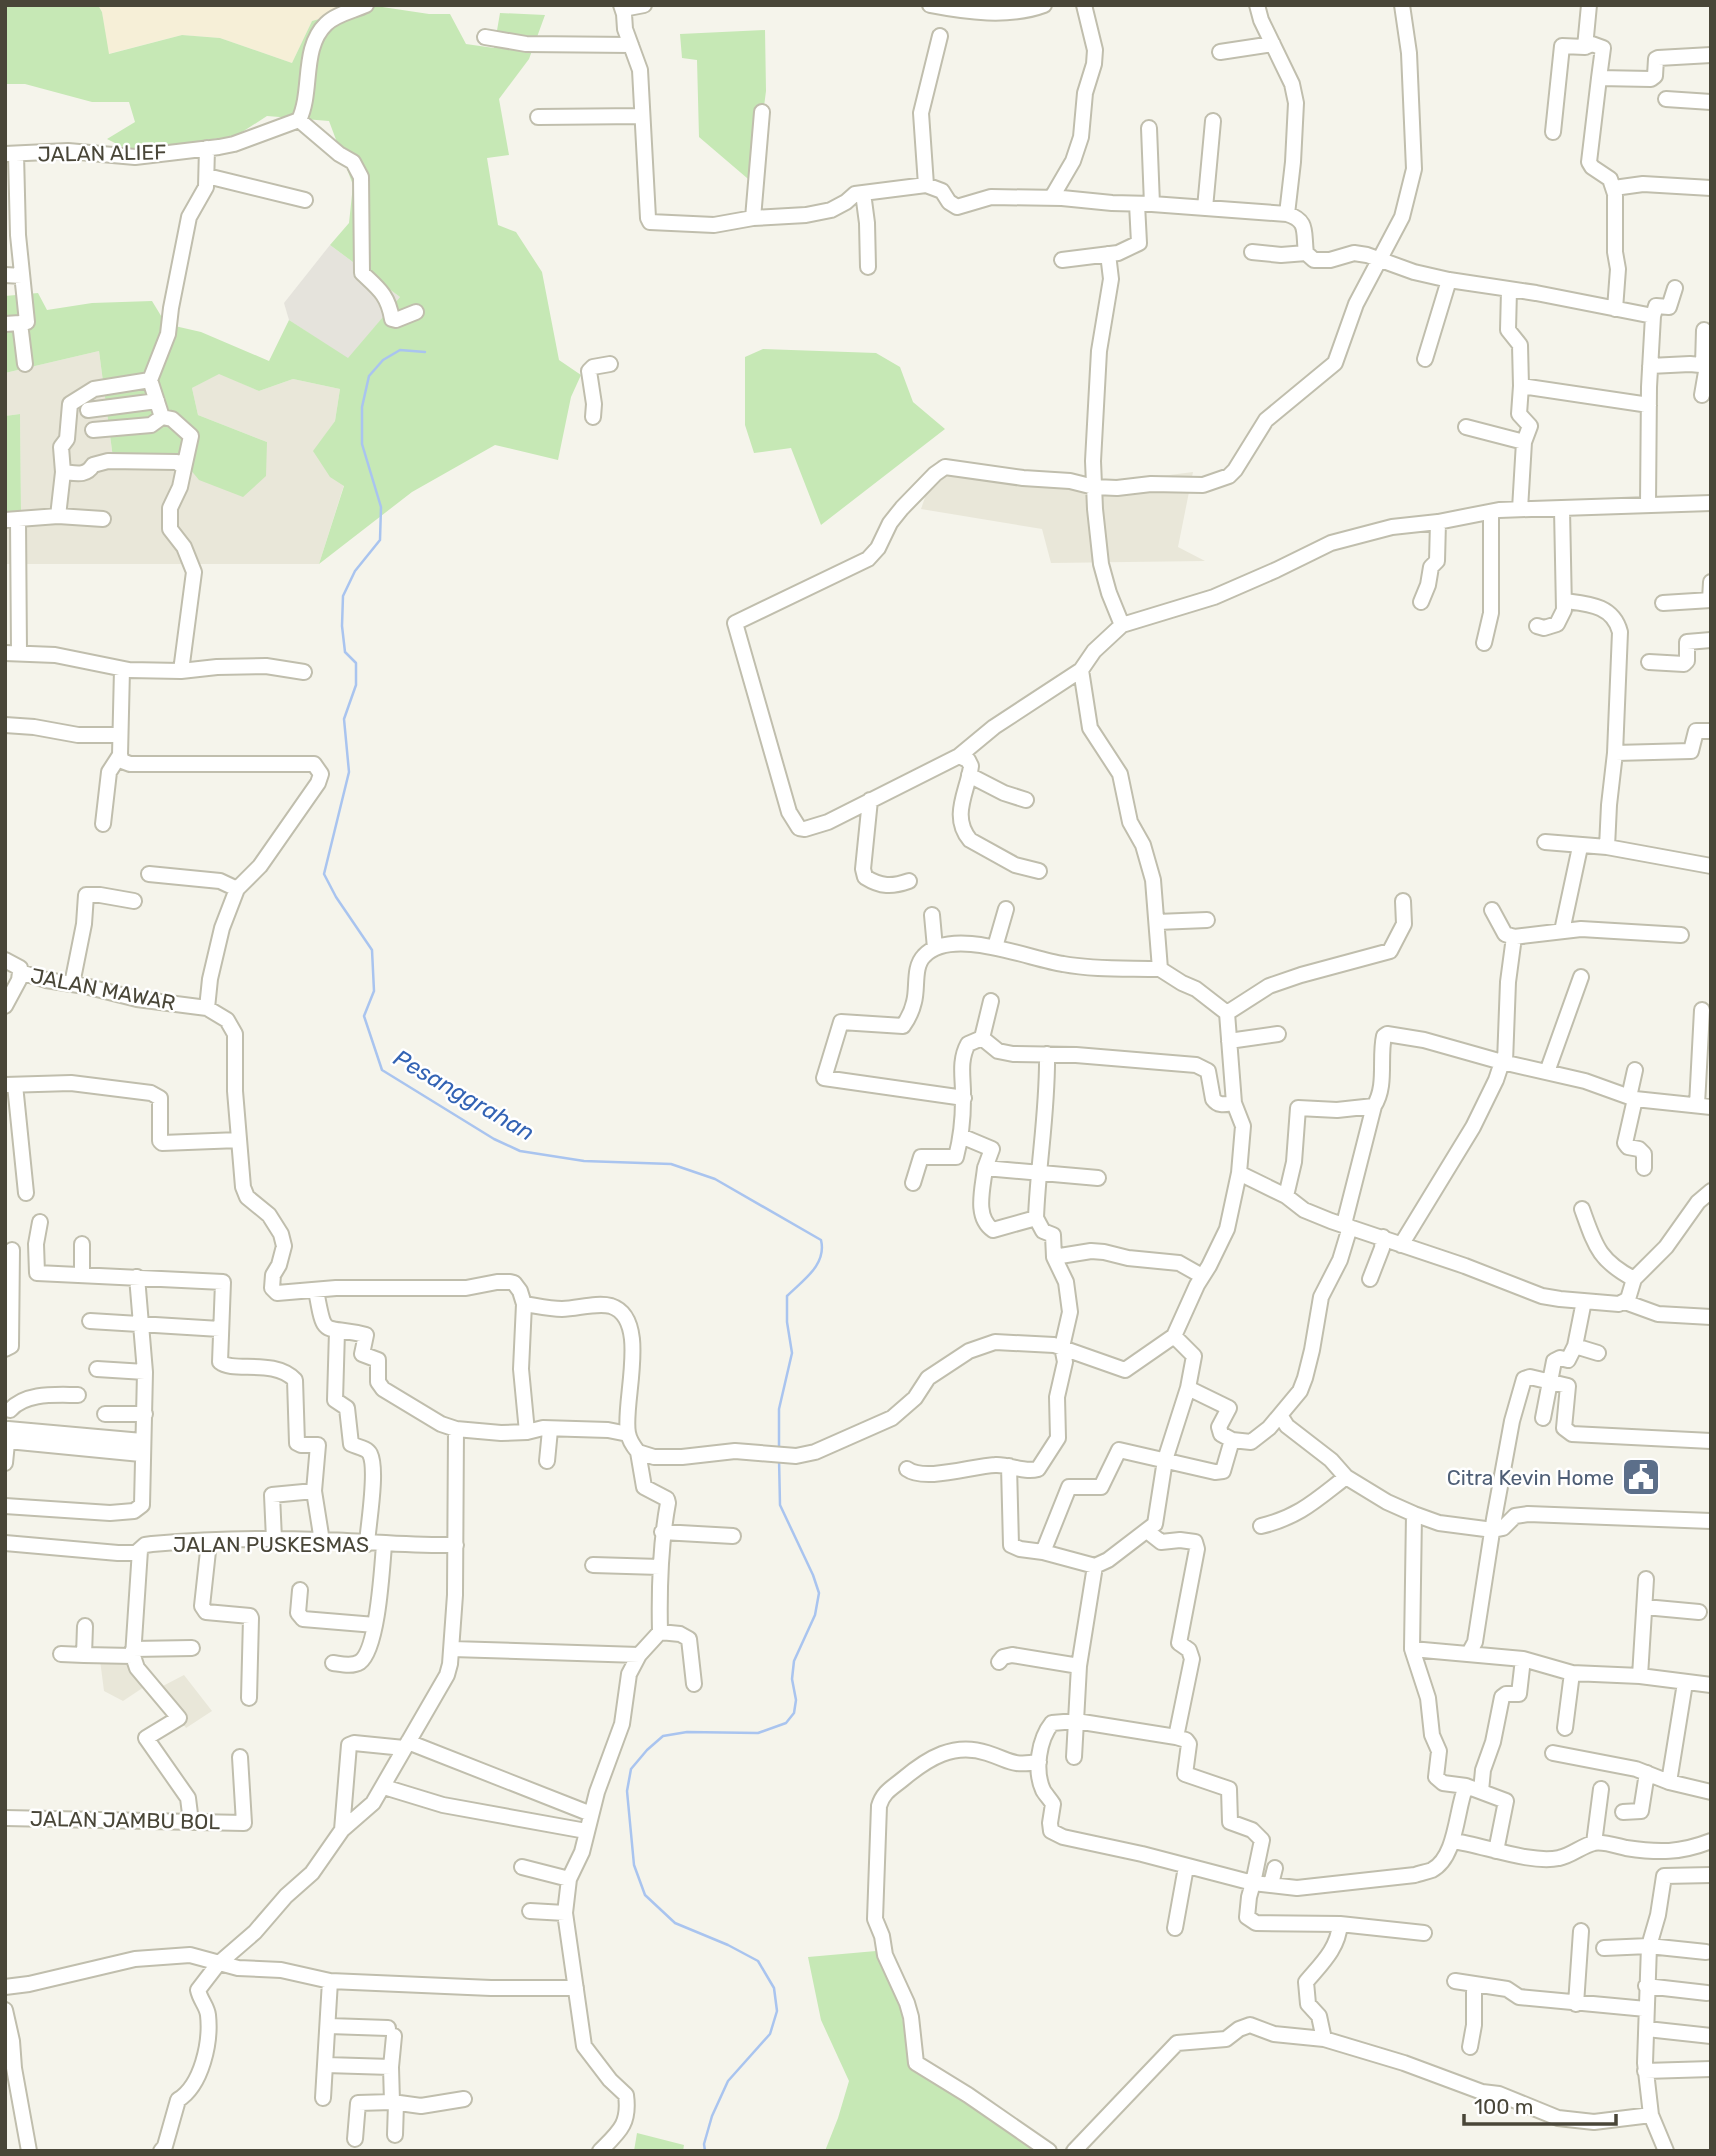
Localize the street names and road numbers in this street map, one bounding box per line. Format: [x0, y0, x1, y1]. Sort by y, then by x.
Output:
street label: JALAN ALIEF [37, 139, 167, 167]
street label: JALAN MAWAR [28, 963, 178, 1015]
street label: JALAN PUSKESMAS [173, 1532, 369, 1557]
street label: JALAN JAMBU BOL [30, 1806, 221, 1834]

